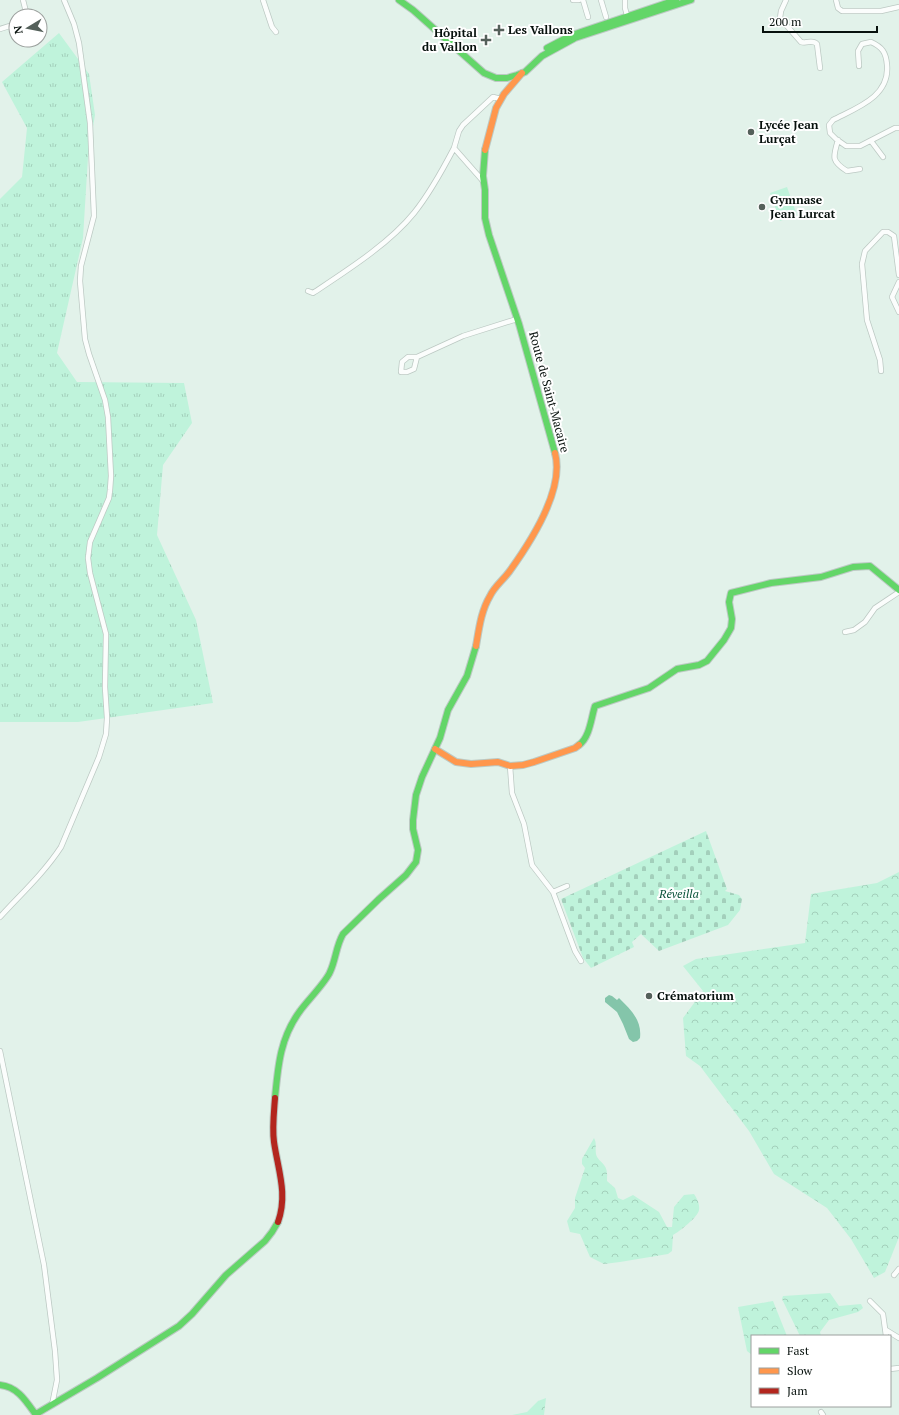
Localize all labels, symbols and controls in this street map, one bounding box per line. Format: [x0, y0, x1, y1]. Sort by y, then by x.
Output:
north arrow [8, 8, 48, 48]
scale bar [763, 8, 877, 34]
text: 200 m [769, 14, 802, 29]
place label: Les Vallons [508, 22, 573, 37]
text: N [10, 24, 26, 35]
marker: Les Vallons [493, 24, 505, 36]
place label: Hôpital du Vallon [422, 25, 477, 54]
marker: Hôpital du Vallon [480, 34, 492, 46]
place label: Lycée Jean Lurçat [759, 117, 819, 146]
marker: Lycée Jean Lurçat [746, 127, 756, 137]
place label: Gymnase Jean Lurcat [770, 192, 836, 221]
marker: Gymnase Jean Lurcat [757, 202, 767, 212]
street label: Route de Saint-Macaire [526, 330, 573, 454]
park label: Réveilla [658, 886, 699, 901]
place label: Crématorium [657, 988, 734, 1003]
marker: Crématorium [644, 991, 654, 1001]
legend [751, 1335, 891, 1407]
text: Fast [787, 1343, 810, 1358]
text: Slow [787, 1363, 813, 1378]
text: Jam [787, 1383, 808, 1398]

